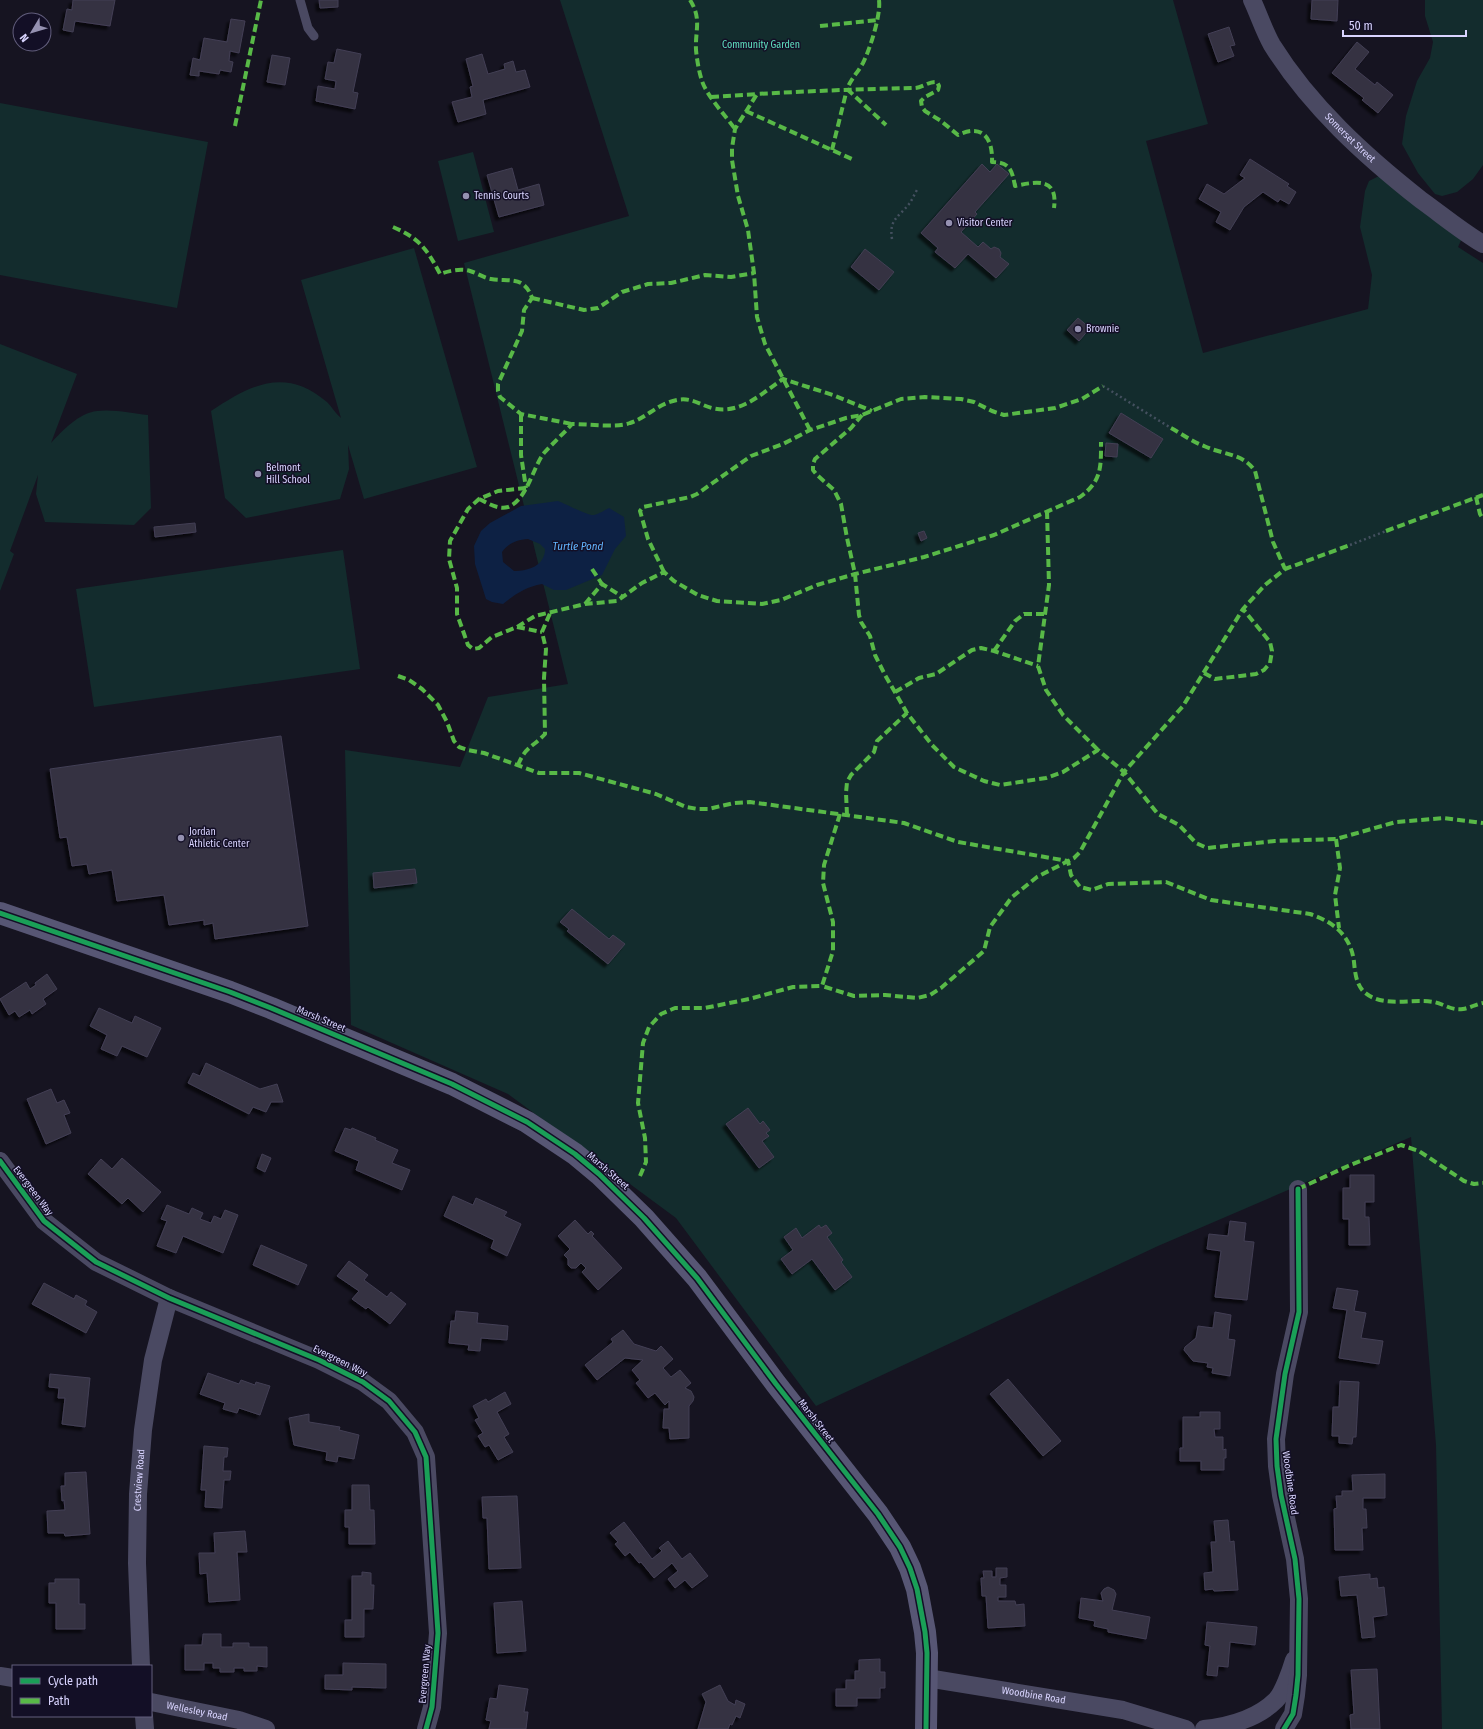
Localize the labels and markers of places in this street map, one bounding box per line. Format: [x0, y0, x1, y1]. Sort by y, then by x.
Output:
place label: Tennis Courts [474, 190, 529, 202]
marker: Tennis Courts [461, 191, 471, 201]
place label: Visitor Center [957, 217, 1013, 229]
marker: Visitor Center [944, 218, 954, 228]
place label: Brownie [1086, 323, 1119, 335]
marker: Brownie [1073, 324, 1083, 334]
place label: Belmont Hill School [266, 462, 310, 486]
marker: Belmont Hill School [253, 469, 263, 479]
place label: Jordan Athletic Center [189, 826, 250, 850]
marker: Jordan Athletic Center [176, 833, 186, 843]

